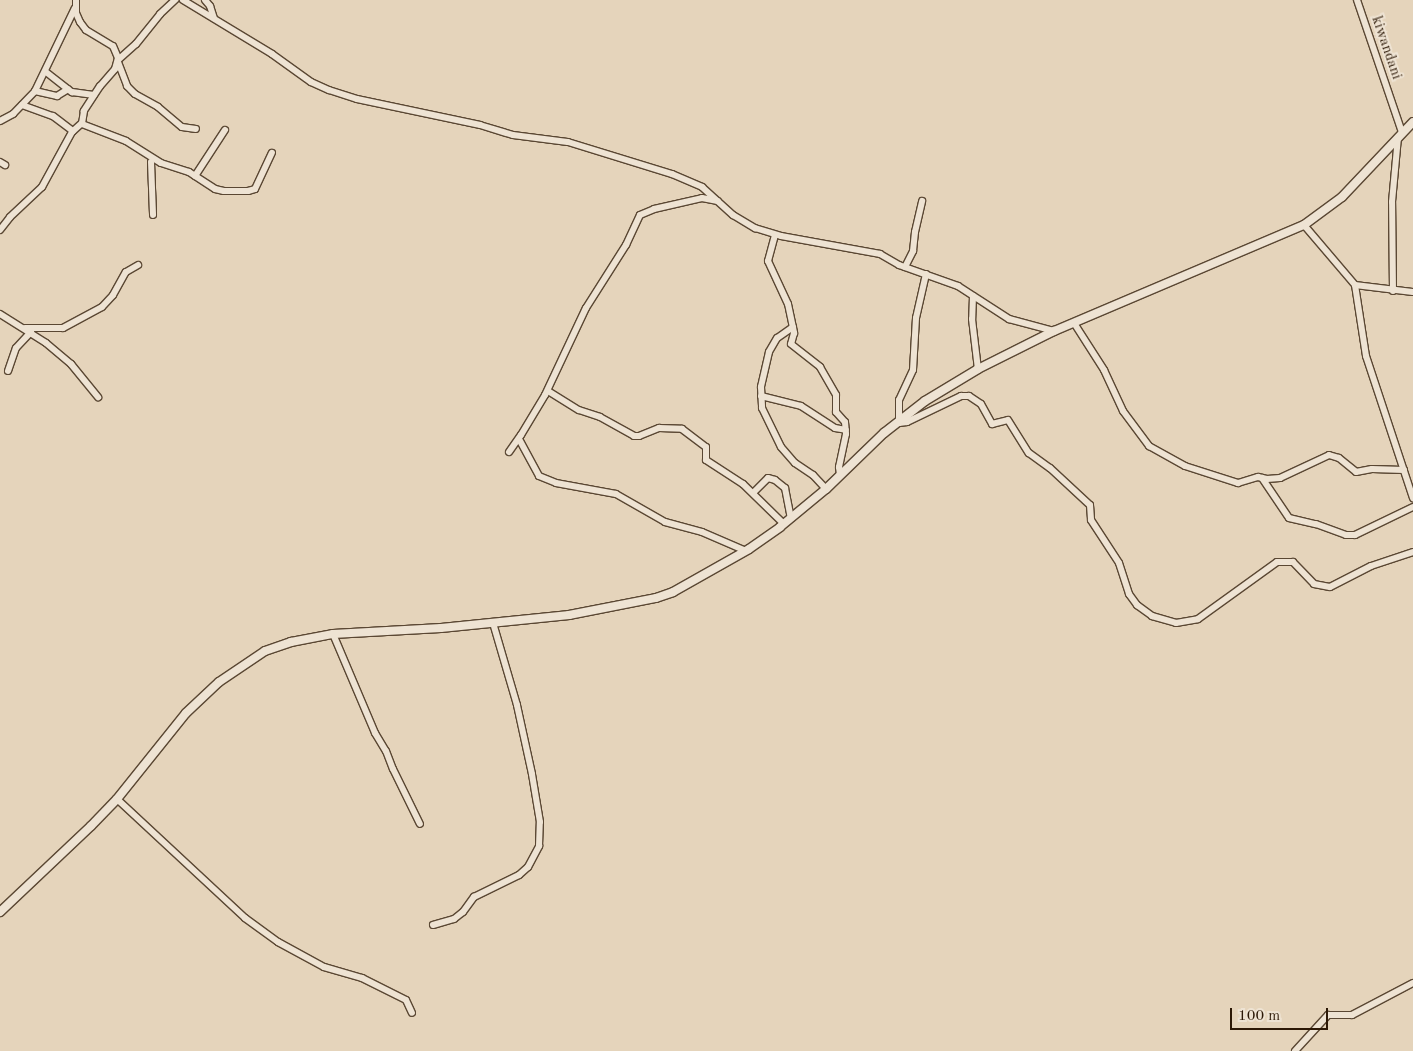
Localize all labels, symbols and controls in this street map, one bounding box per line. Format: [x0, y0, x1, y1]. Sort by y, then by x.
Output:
street label: kiwandani [1367, 14, 1405, 82]
scale bar [1233, 998, 1330, 1030]
text: 100 m [1238, 1009, 1280, 1024]

